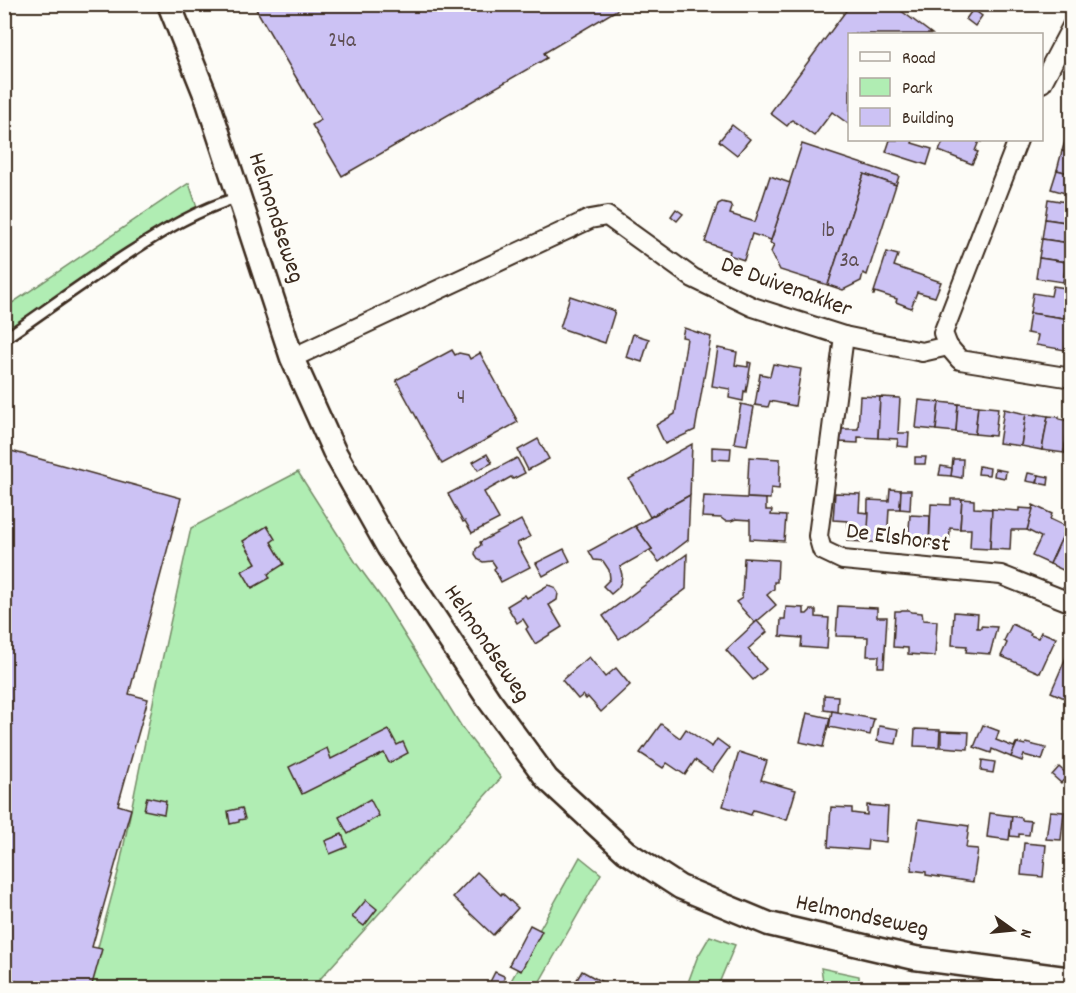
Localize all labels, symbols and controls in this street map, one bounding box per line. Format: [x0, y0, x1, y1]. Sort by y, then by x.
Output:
house number: 24a [328, 27, 357, 57]
legend [848, 33, 1043, 141]
text: Road [902, 47, 936, 72]
text: Park [902, 77, 933, 102]
text: Building [902, 107, 954, 132]
street label: Helmondseweg [238, 148, 312, 288]
house number: 1b [821, 217, 835, 247]
house number: 3a [839, 247, 860, 277]
street label: De Duivenakker [716, 248, 857, 328]
house number: 4 [457, 384, 465, 414]
street label: De Elshorst [844, 515, 952, 563]
street label: Helmondseweg [434, 578, 538, 710]
street label: Helmondseweg [792, 886, 932, 948]
north arrow [983, 900, 1043, 960]
text: N [1013, 926, 1037, 940]

